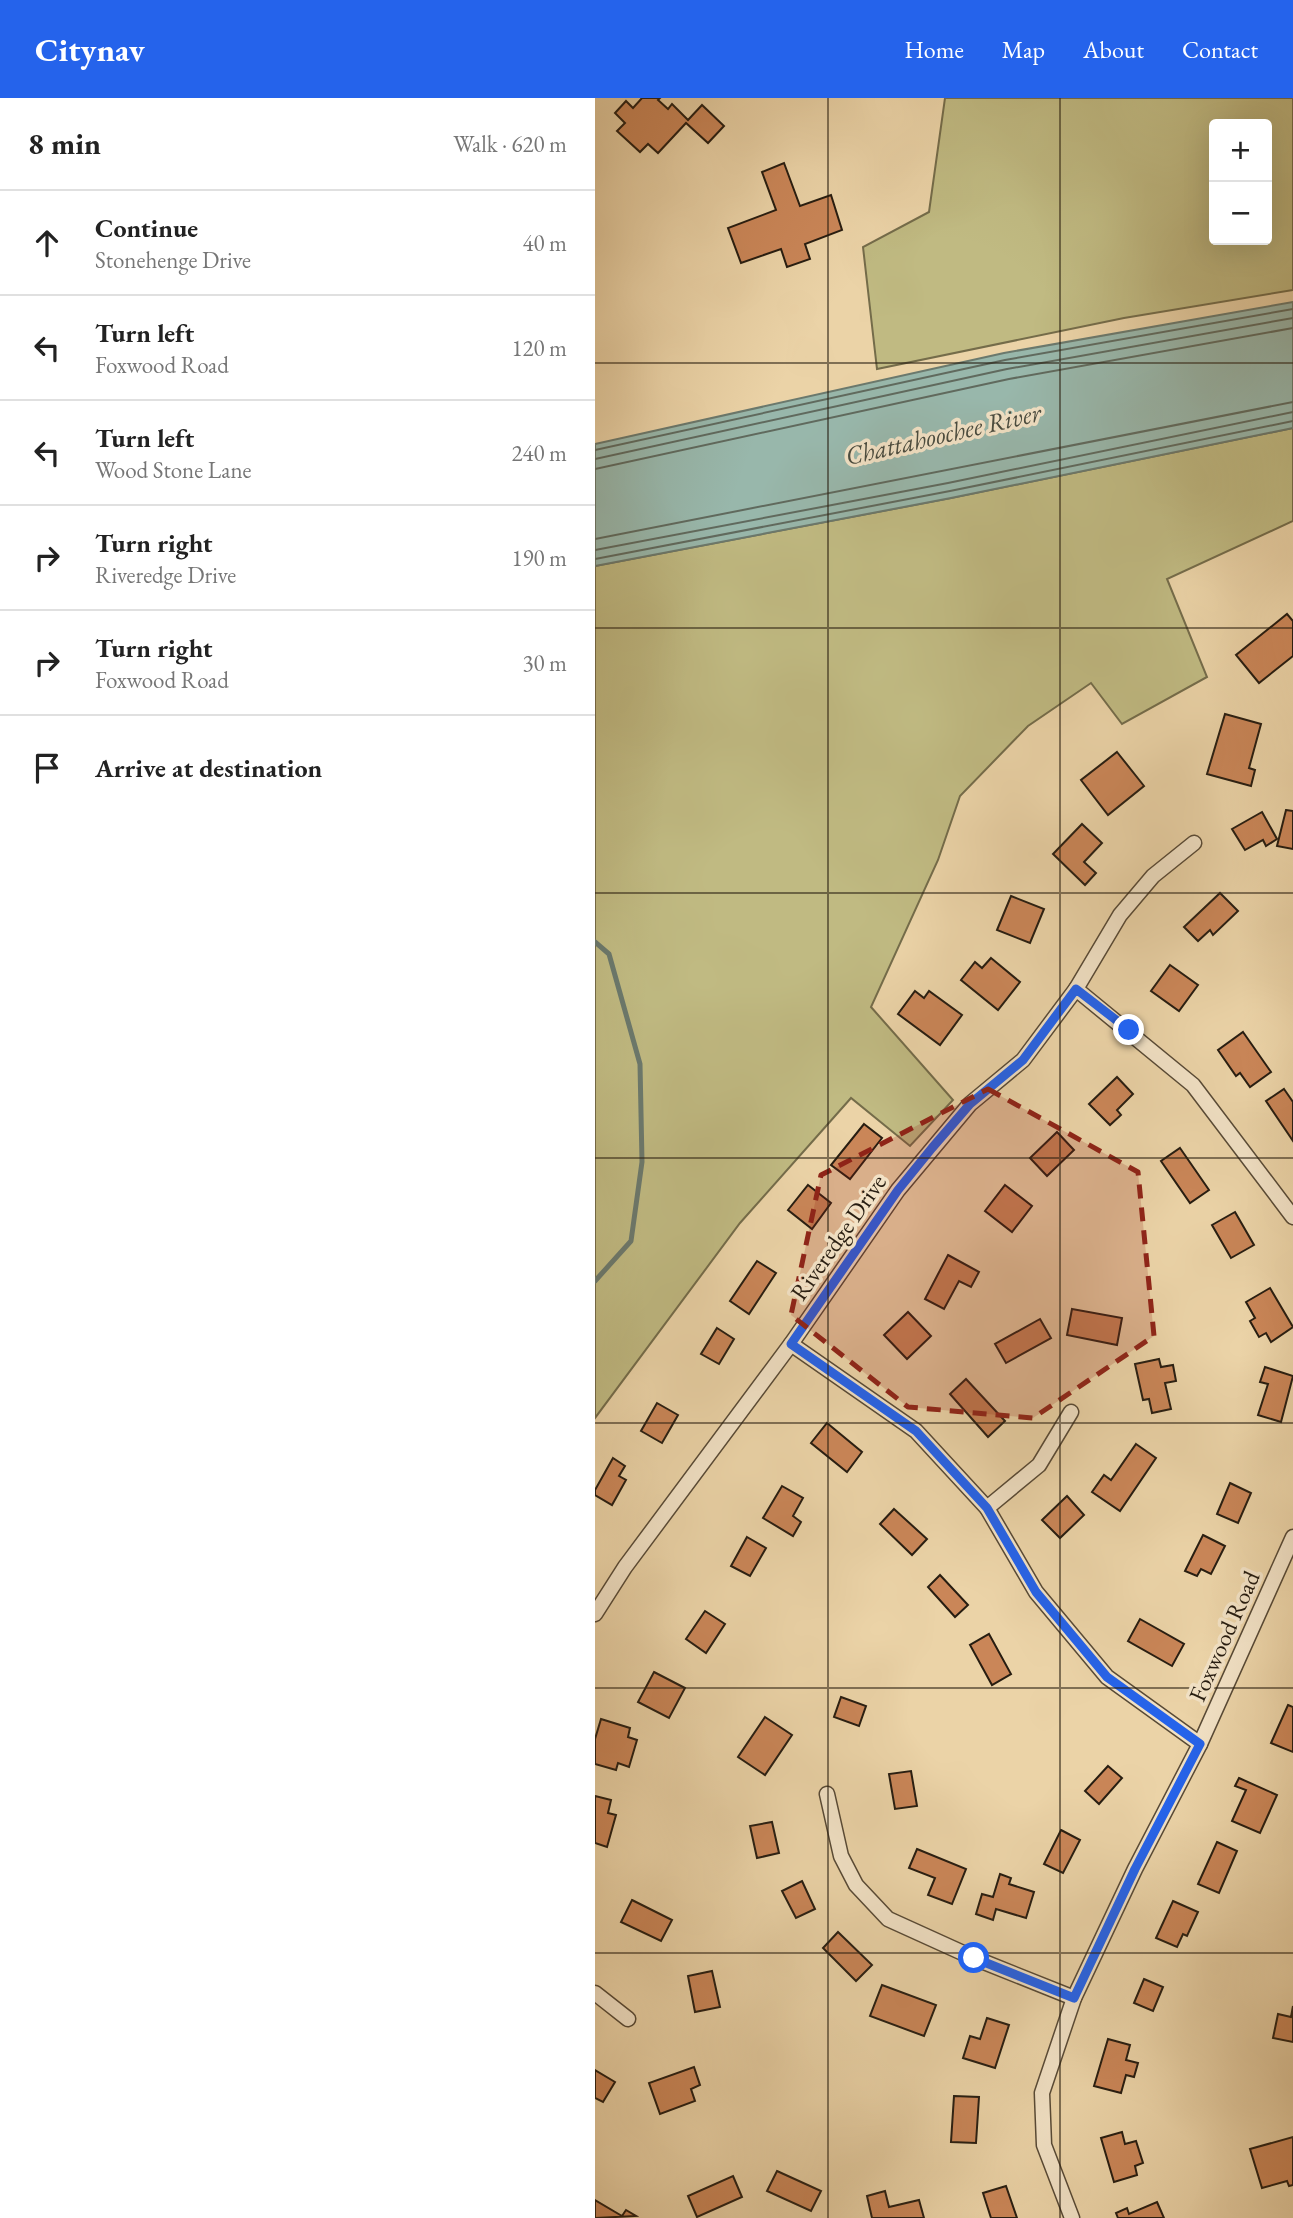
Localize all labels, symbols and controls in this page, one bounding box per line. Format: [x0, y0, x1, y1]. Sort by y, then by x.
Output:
text: Citynav [35, 28, 145, 71]
text: Home [904, 34, 964, 65]
text: Map [1002, 34, 1045, 65]
text: About [1083, 34, 1144, 65]
text: Contact [1182, 34, 1258, 65]
map controls [1209, 119, 1272, 245]
button: + [1209, 119, 1272, 182]
text: 8 min [28, 124, 101, 163]
text: Walk · 620 m [453, 129, 567, 159]
button: − [1209, 182, 1272, 245]
text: Continue [95, 211, 198, 245]
icon: ahead [28, 224, 66, 262]
text: 40 m [522, 228, 567, 258]
text: Stonehenge Drive [95, 245, 251, 275]
text: Turn left [95, 316, 194, 350]
icon: left [28, 329, 66, 367]
text: 120 m [511, 333, 567, 363]
text: Foxwood Road [95, 350, 229, 380]
water label: Chattahoochee River [842, 395, 1045, 473]
text: Turn left [95, 421, 194, 455]
icon: left [28, 434, 66, 472]
text: 240 m [511, 438, 567, 468]
text: Wood Stone Lane [95, 455, 252, 485]
text: Turn right [95, 526, 213, 560]
icon: right [28, 539, 66, 577]
text: 190 m [511, 543, 567, 573]
text: Riveredge Drive [95, 560, 236, 590]
text: Turn right [95, 631, 213, 665]
icon: right [28, 644, 66, 682]
text: 30 m [522, 648, 567, 678]
text: Foxwood Road [95, 665, 229, 695]
icon: arrive [28, 749, 66, 787]
text: Arrive at destination [95, 751, 322, 785]
route end [1113, 1014, 1144, 1045]
street label: Riveredge Drive [783, 1168, 893, 1306]
street label: Foxwood Road [1181, 1565, 1267, 1706]
route start [958, 1942, 989, 1973]

